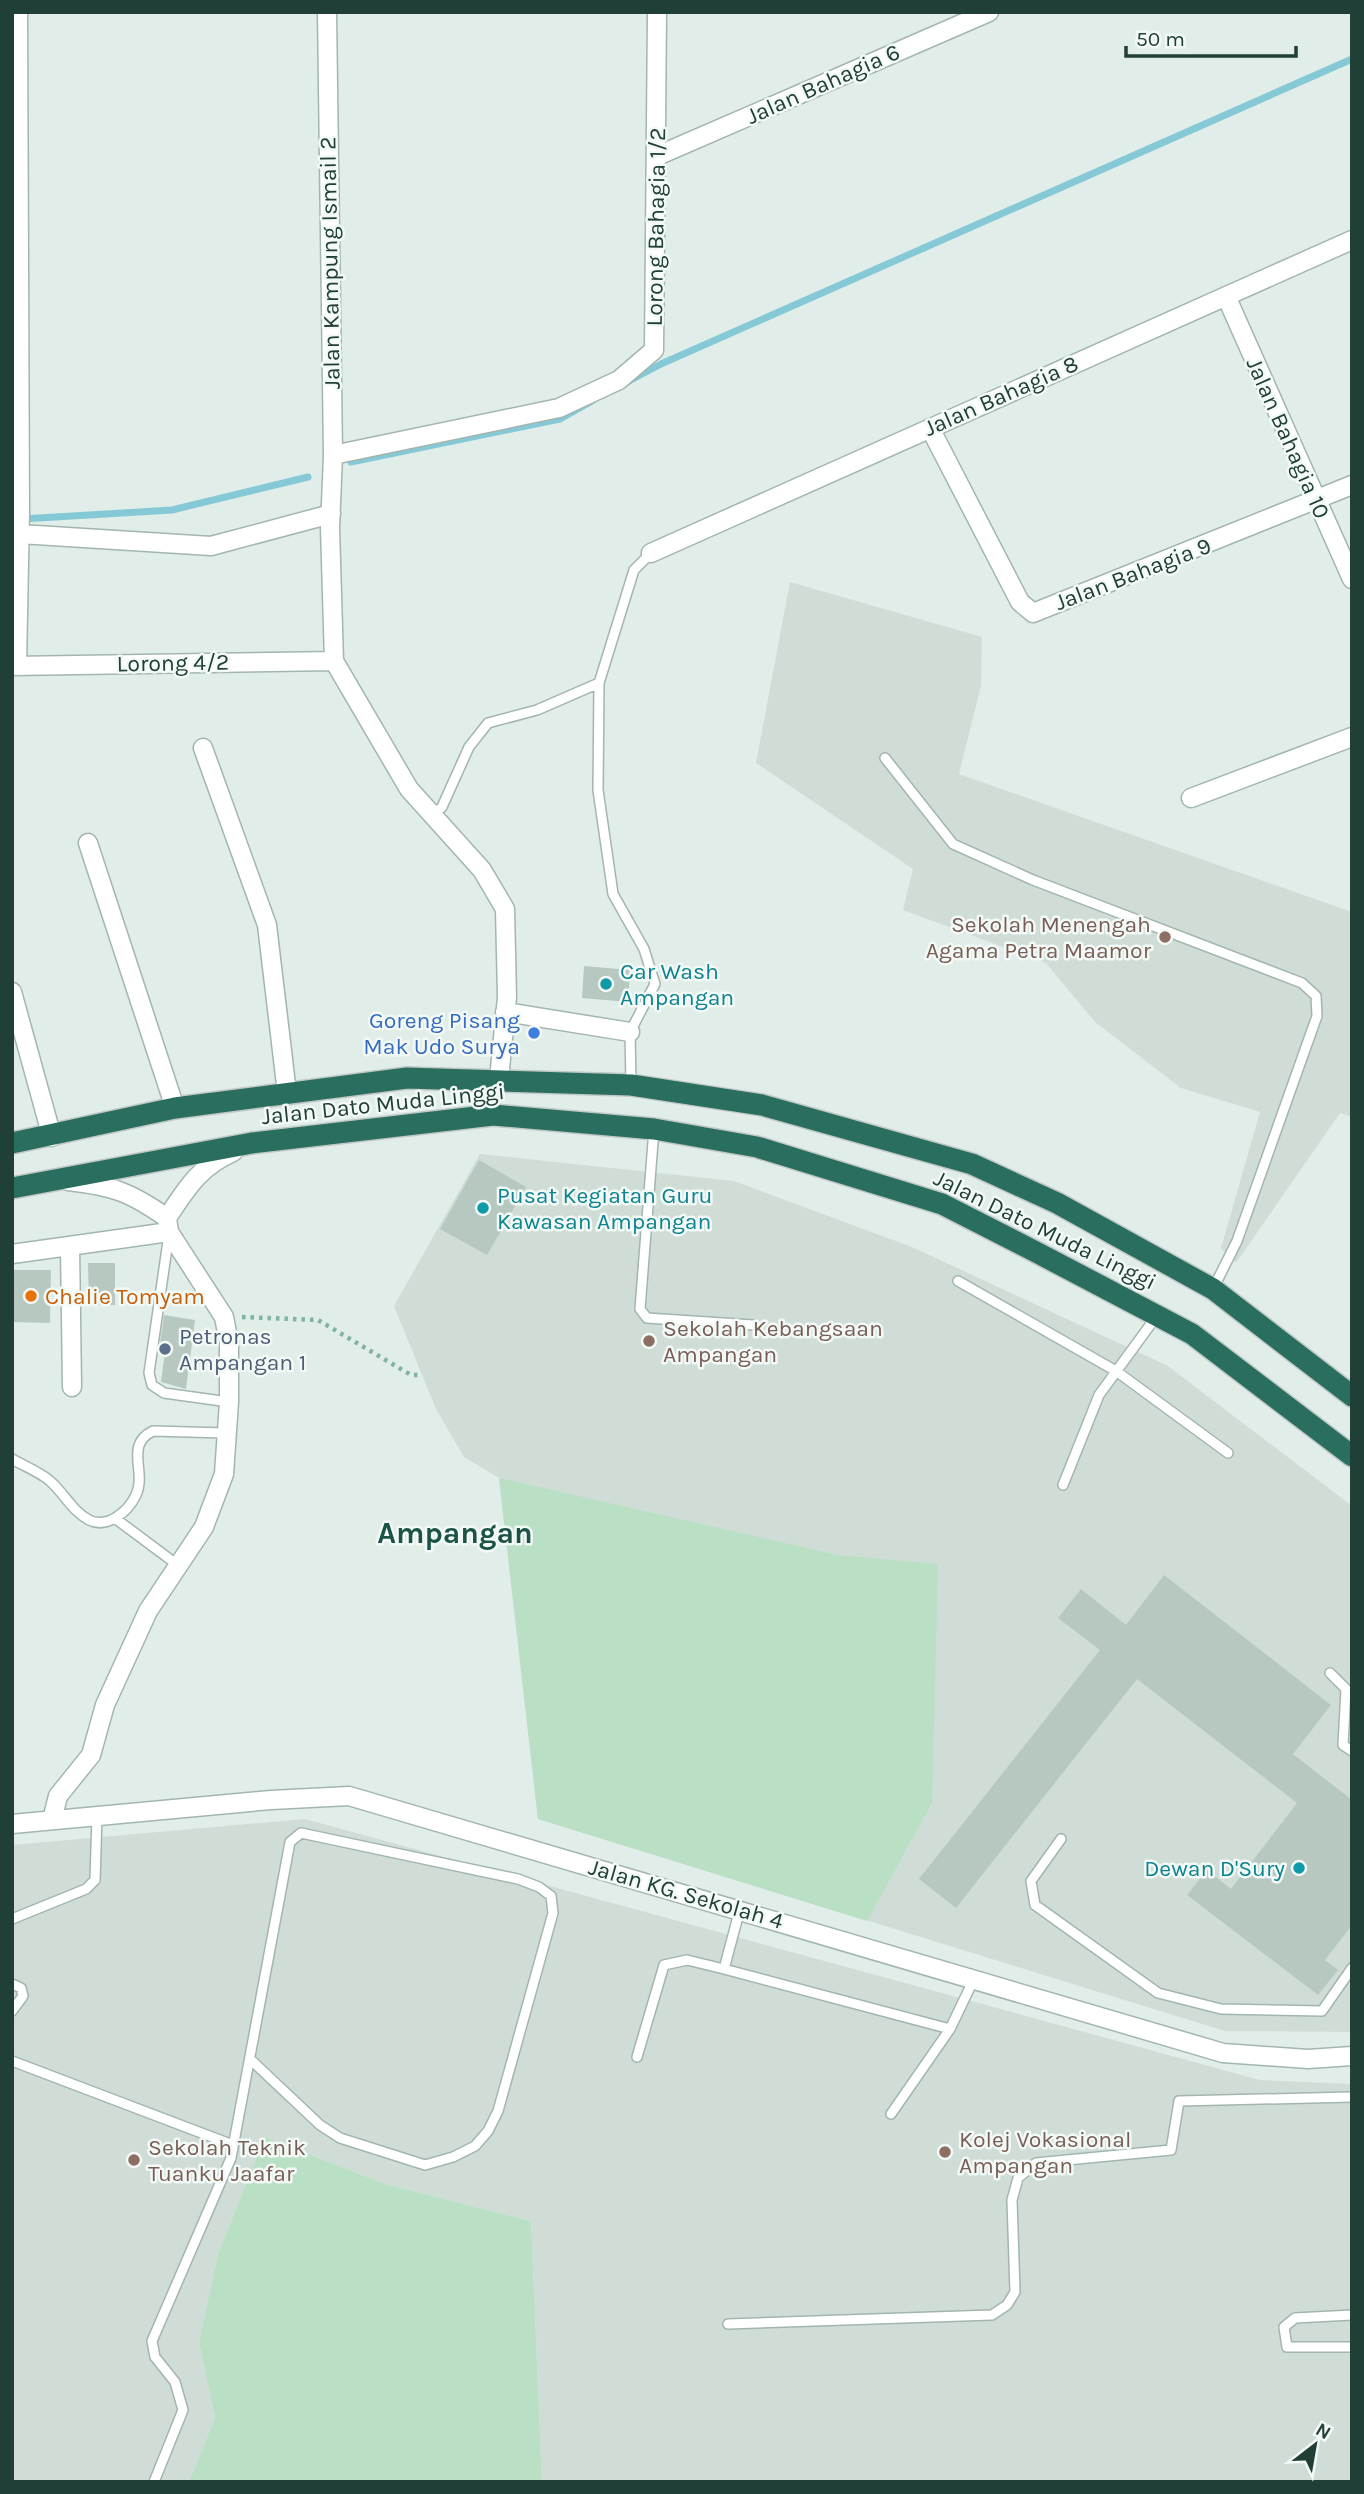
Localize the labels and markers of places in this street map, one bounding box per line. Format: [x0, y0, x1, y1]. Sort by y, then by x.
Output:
place label: Sekolah Menengah Agama Petra Maamor [926, 911, 1152, 964]
marker: Sekolah Menengah Agama Petra Maamor [1157, 929, 1173, 945]
place label: Car Wash Ampangan [620, 958, 734, 1011]
marker: Car Wash Ampangan [598, 976, 614, 992]
place label: Goreng Pisang Mak Udo Surya [363, 1007, 520, 1060]
marker: Goreng Pisang Mak Udo Surya [526, 1025, 542, 1041]
place label: Pusat Kegiatan Guru Kawasan Ampangan [497, 1182, 712, 1235]
marker: Pusat Kegiatan Guru Kawasan Ampangan [475, 1200, 491, 1216]
place label: Chalie Tomyam [45, 1283, 205, 1310]
marker: Chalie Tomyam [23, 1288, 39, 1304]
place label: Sekolah Kebangsaan Ampangan [663, 1315, 883, 1368]
place label: Petronas Ampangan 1 [179, 1323, 306, 1376]
marker: Sekolah Kebangsaan Ampangan [641, 1333, 657, 1349]
marker: Petronas Ampangan 1 [157, 1341, 173, 1357]
place label: Dewan D'Sury [1144, 1855, 1285, 1882]
marker: Dewan D'Sury [1291, 1860, 1307, 1876]
place label: Kolej Vokasional Ampangan [959, 2126, 1131, 2179]
place label: Sekolah Teknik Tuanku Jaafar [148, 2134, 306, 2187]
marker: Kolej Vokasional Ampangan [937, 2144, 953, 2160]
marker: Sekolah Teknik Tuanku Jaafar [126, 2152, 142, 2168]

